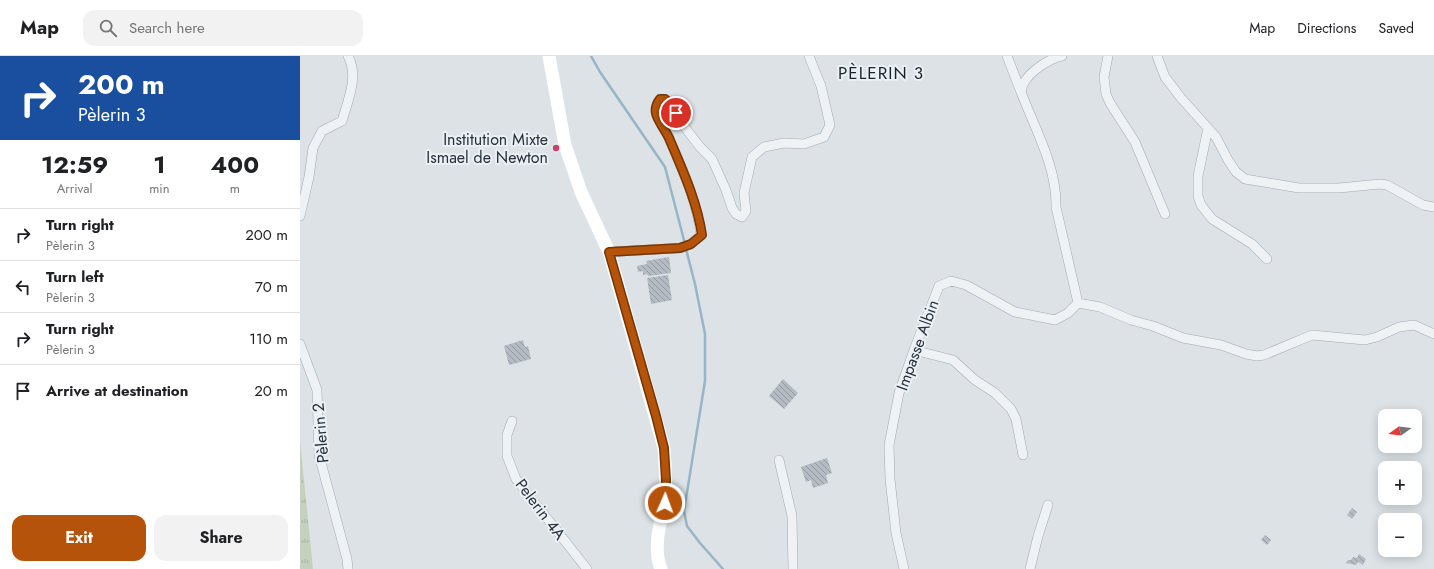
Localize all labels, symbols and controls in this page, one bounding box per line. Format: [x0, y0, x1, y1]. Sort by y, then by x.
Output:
search box [83, 10, 363, 46]
text: Map [20, 14, 59, 41]
icon: search [97, 17, 119, 39]
text: Search here [129, 17, 205, 39]
text: Map [1249, 18, 1275, 38]
text: Directions [1297, 18, 1357, 38]
text: Saved [1379, 18, 1414, 38]
district label: PÈLERIN 3 [838, 61, 924, 85]
text: 200 m [78, 64, 165, 105]
icon: right [12, 72, 64, 124]
pin [659, 96, 693, 130]
text: Pèlerin 3 [78, 102, 146, 128]
icon: arrive [665, 102, 687, 124]
place label: Institution Mixte Ismael de Newton [426, 128, 548, 169]
marker: Institution Mixte Ismael de Newton [551, 143, 561, 153]
text: 12:59 [41, 147, 108, 182]
text: 1 [153, 147, 165, 182]
text: 400 [211, 147, 259, 182]
text: Arrival [57, 179, 93, 198]
text: min [149, 179, 170, 198]
text: m [230, 179, 240, 198]
text: Turn right [46, 214, 114, 236]
icon: right [12, 224, 34, 246]
text: 200 m [245, 224, 288, 246]
text: Pèlerin 3 [46, 236, 95, 255]
text: Turn left [46, 266, 104, 288]
icon: left [12, 276, 34, 298]
text: 70 m [255, 276, 288, 298]
text: Pèlerin 3 [46, 288, 95, 307]
street label: Impasse Albin [890, 297, 945, 394]
text: Turn right [46, 318, 114, 340]
icon: right [12, 328, 34, 350]
text: 110 m [249, 328, 288, 350]
text: Pèlerin 3 [46, 340, 95, 359]
icon: arrive [12, 380, 34, 402]
text: Arrive at destination [46, 380, 188, 402]
text: 20 m [254, 380, 288, 402]
street label: Pèlerin 2 [306, 402, 335, 464]
north arrow [1378, 409, 1422, 453]
map controls [1378, 409, 1422, 557]
button: + [1378, 461, 1422, 505]
street label: Pelerin 4A [510, 474, 571, 545]
position arrow [644, 482, 686, 524]
button: − [1378, 513, 1422, 557]
button: Exit [12, 515, 146, 561]
button: Share [154, 515, 288, 561]

